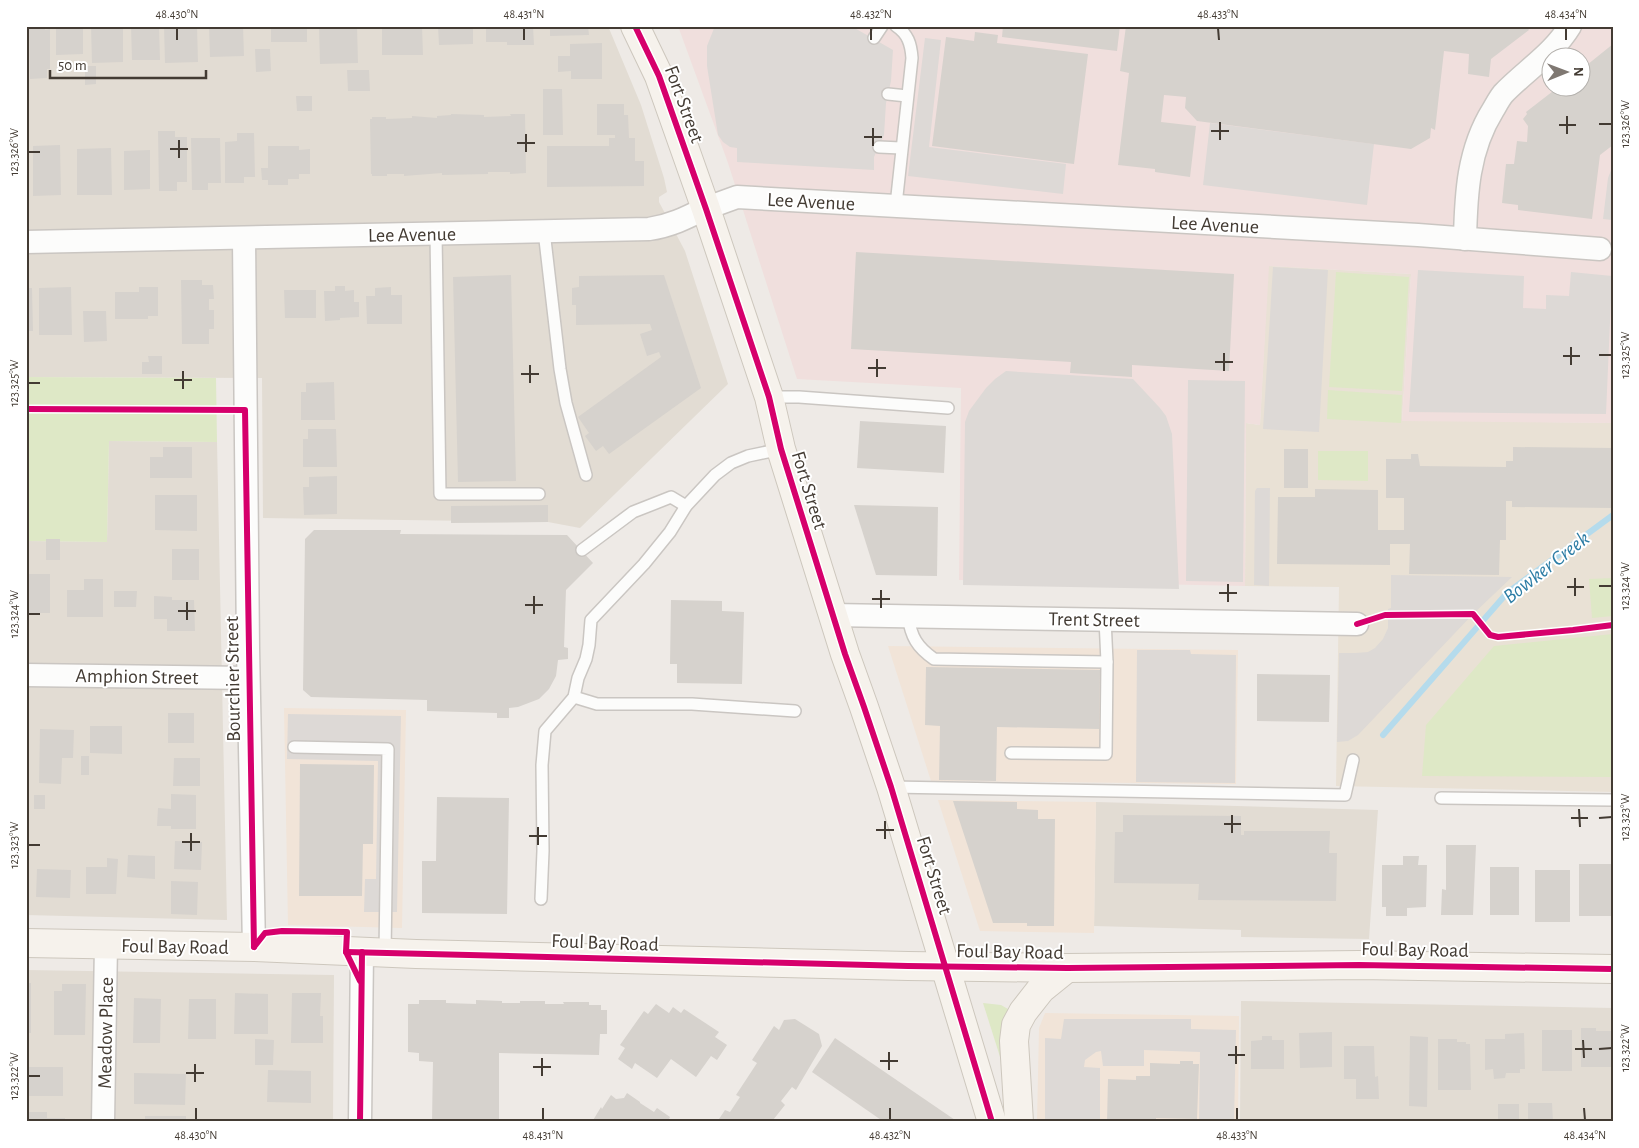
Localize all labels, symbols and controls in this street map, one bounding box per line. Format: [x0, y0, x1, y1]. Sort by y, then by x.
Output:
text: 48.430°N [156, 8, 198, 20]
text: 48.431°N [504, 8, 544, 20]
text: 48.432°N [850, 8, 892, 20]
text: 48.433°N [1197, 8, 1239, 20]
text: 48.434°N [1545, 8, 1587, 20]
scale bar [50, 48, 206, 80]
north arrow [1542, 48, 1592, 98]
text: 50 m [58, 58, 87, 73]
street label: Fort Street [661, 63, 707, 146]
text: N [1571, 67, 1585, 77]
text: 123.326°W [1619, 100, 1631, 148]
text: 123.326°W [8, 128, 20, 176]
street label: Lee Avenue [766, 190, 855, 214]
street label: Lee Avenue [1170, 213, 1259, 237]
street label: Lee Avenue [368, 224, 456, 246]
text: 123.325°W [1619, 331, 1631, 379]
text: 123.325°W [8, 359, 20, 407]
street label: Fort Street [788, 449, 831, 532]
water label: Bowker Creek [1499, 527, 1594, 607]
text: 123.324°W [1619, 562, 1631, 610]
text: 123.324°W [8, 590, 20, 638]
street label: Trent Street [1048, 609, 1140, 631]
street label: Bourchier Street [222, 615, 244, 742]
street label: Amphion Street [75, 666, 199, 688]
text: 123.323°W [1619, 793, 1631, 841]
text: 123.323°W [8, 821, 20, 869]
street label: Fort Street [913, 834, 956, 917]
street label: Foul Bay Road [551, 931, 659, 955]
street label: Foul Bay Road [121, 936, 229, 958]
street label: Foul Bay Road [1361, 939, 1469, 961]
street label: Foul Bay Road [956, 941, 1064, 963]
street label: Meadow Place [95, 977, 117, 1089]
text: 123.322°W [1619, 1024, 1631, 1072]
text: 123.322°W [8, 1052, 20, 1100]
text: 48.430°N [175, 1129, 217, 1141]
text: 48.431°N [523, 1129, 563, 1141]
text: 48.432°N [869, 1129, 911, 1141]
text: 48.433°N [1216, 1129, 1258, 1141]
text: 48.434°N [1564, 1129, 1606, 1141]

